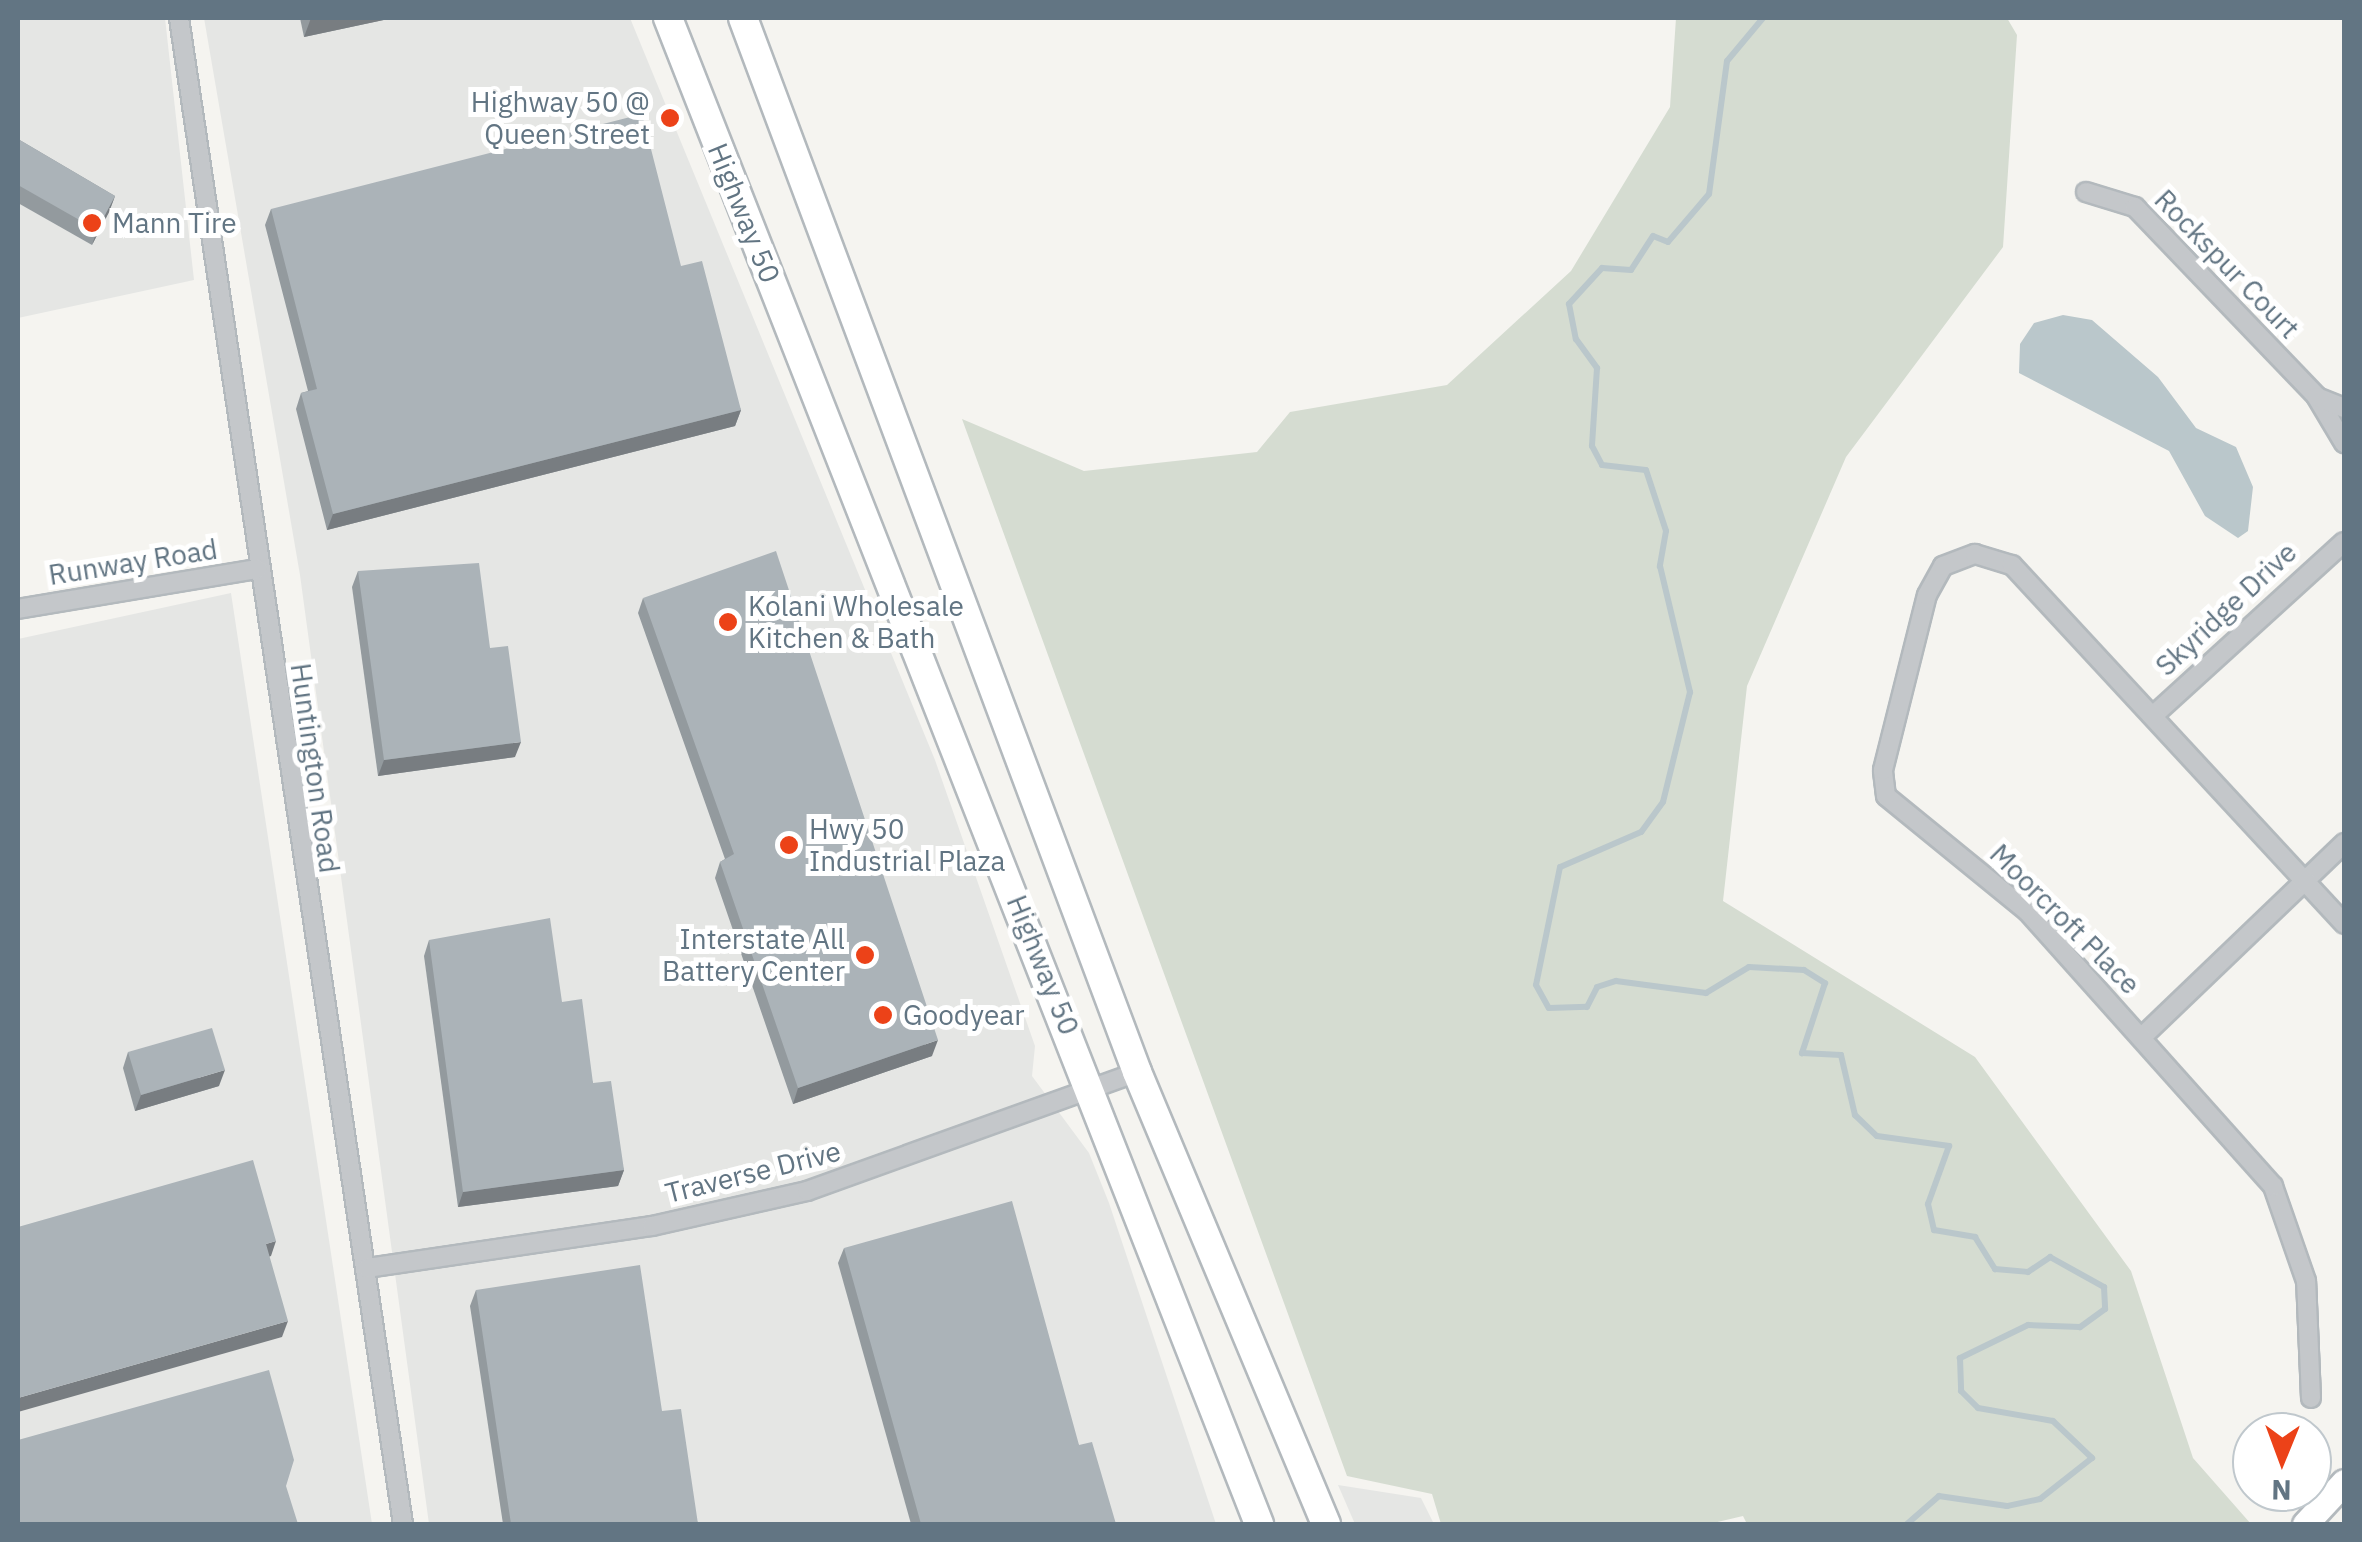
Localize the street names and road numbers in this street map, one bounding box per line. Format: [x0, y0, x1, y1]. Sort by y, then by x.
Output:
street label: Highway 50 [701, 138, 787, 288]
street label: Rockspur Court [2148, 183, 2306, 345]
street label: Runway Road [46, 532, 220, 592]
street label: Skyridge Drive [2149, 535, 2303, 683]
street label: Huntington Road [284, 661, 346, 875]
street label: Moorcroft Place [1983, 837, 2147, 1001]
street label: Highway 50 [1000, 890, 1086, 1040]
street label: Traverse Drive [662, 1134, 844, 1210]

